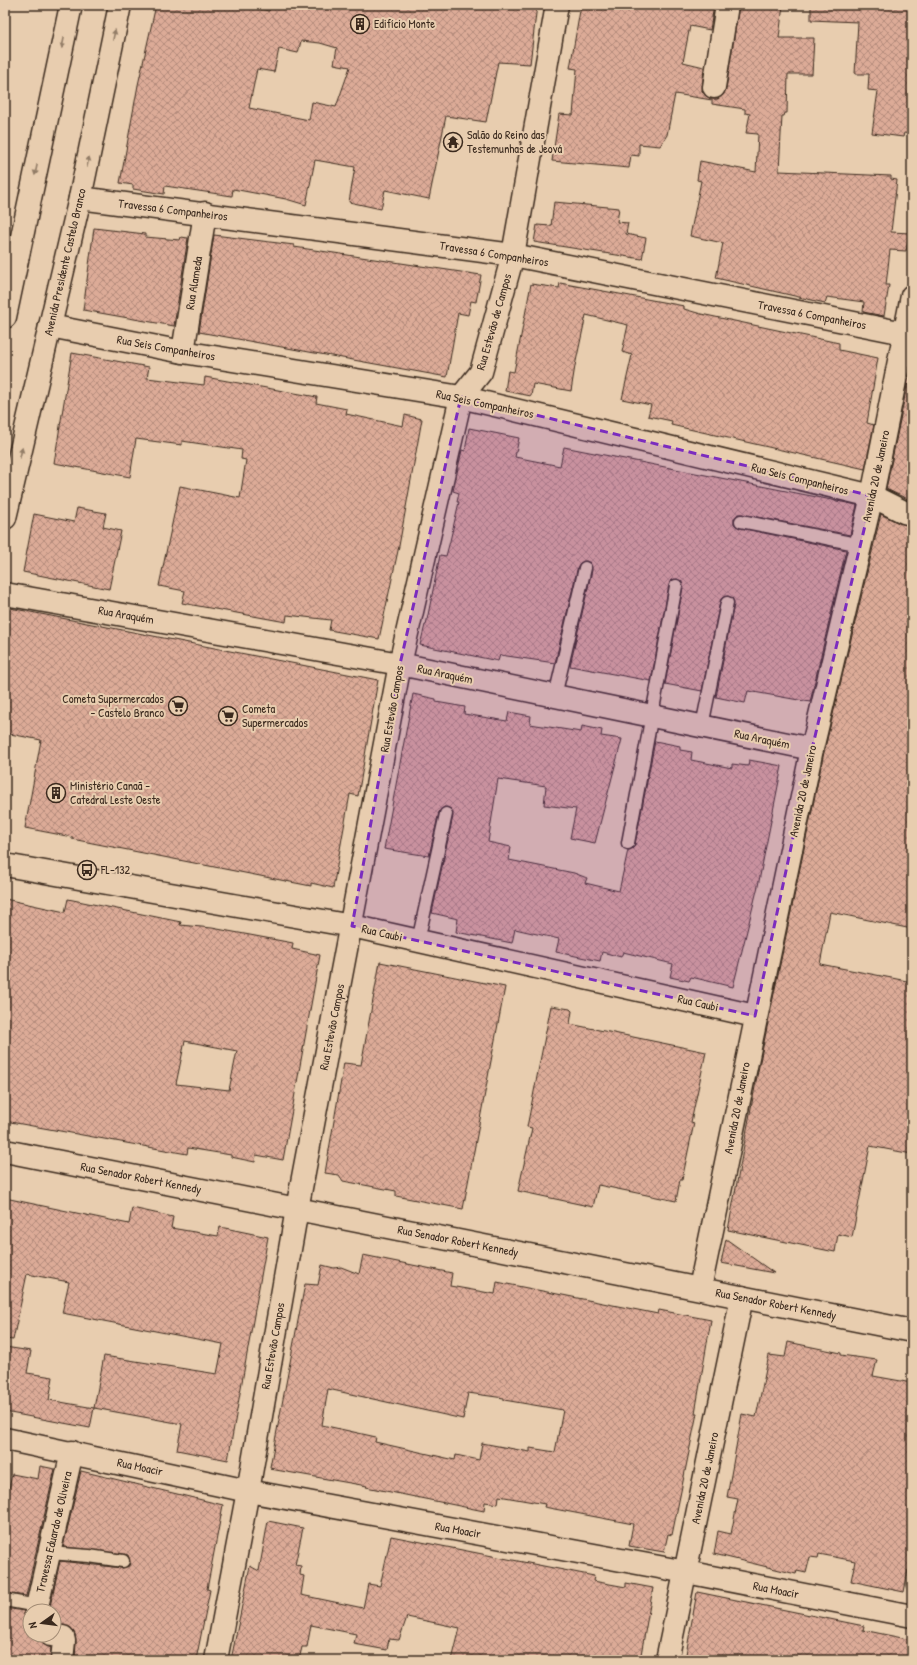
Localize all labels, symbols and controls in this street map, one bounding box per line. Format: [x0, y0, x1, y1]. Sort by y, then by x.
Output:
building icon: Edifício Monte [349, 13, 371, 35]
place label: Edifício Monte [374, 15, 435, 32]
one-way arrow [111, 29, 117, 41]
one-way arrow [60, 37, 66, 49]
place label: Salão do Reino das Testemunhas de Jeová [467, 126, 562, 157]
temple icon: Salão do Reino das Testemunhas de Jeová [442, 131, 464, 153]
one-way arrow [85, 156, 91, 168]
one-way arrow [33, 164, 39, 176]
street label: Avenida Presidente Castelo Branco [39, 186, 90, 337]
street label: Travessa 6 Companheiros [117, 194, 229, 225]
street label: Travessa 6 Companheiros [438, 236, 550, 271]
street label: Rua Alameda [181, 255, 206, 311]
street label: Rua Estevão de Campos [472, 271, 516, 372]
street label: Travessa 6 Companheiros [756, 296, 868, 333]
street label: Rua Seis Companheiros [116, 330, 217, 365]
street label: Rua Seis Companheiros [435, 385, 536, 422]
street label: Avenida 20 de Janeiro [858, 428, 894, 523]
one-way arrow [18, 446, 24, 459]
street label: Rua Seis Companheiros [750, 458, 851, 499]
street label: Rua Araquém [97, 601, 155, 628]
street label: Rua Araquém [416, 659, 474, 688]
street label: Rua Estevão Campos [376, 664, 408, 754]
place label: Cometa Supermercados - Castelo Branco [62, 690, 164, 721]
supermarket icon: Cometa Supermercados - Castelo Branco [167, 695, 189, 717]
place label: Cometa Supermercados [242, 700, 308, 731]
supermarket icon: Cometa Supermercados [217, 705, 239, 727]
street label: Rua Araquém [733, 724, 791, 753]
street label: Avenida 20 de Janeiro [785, 743, 821, 838]
place label: Ministério Canaã - Catedral Leste Oeste [70, 777, 161, 808]
building icon: Ministério Canaã - Catedral Leste Oeste [45, 782, 67, 804]
bus stop icon: FL-132 [76, 859, 98, 881]
place label: FL-132 [100, 861, 131, 878]
street label: Rua Caubi [360, 920, 404, 945]
street label: Rua Estevão Campos [315, 982, 348, 1072]
street label: Rua Caubi [676, 990, 720, 1015]
street label: Avenida 20 de Janeiro [719, 1060, 754, 1155]
street label: Rua Senador Robert Kennedy [79, 1157, 203, 1198]
street label: Rua Senador Robert Kennedy [396, 1220, 520, 1261]
street label: Rua Senador Robert Kennedy [714, 1283, 838, 1324]
street label: Rua Estevão Campos [257, 1301, 289, 1391]
street label: Avenida 20 de Janeiro [687, 1430, 723, 1525]
street label: Rua Moacir [116, 1453, 165, 1480]
street label: Travessa Eduardo de Oliveira [31, 1469, 76, 1594]
street label: Rua Moacir [434, 1517, 483, 1542]
street label: Rua Moacir [752, 1577, 801, 1602]
north arrow [22, 1603, 62, 1643]
text: N [25, 1621, 40, 1630]

